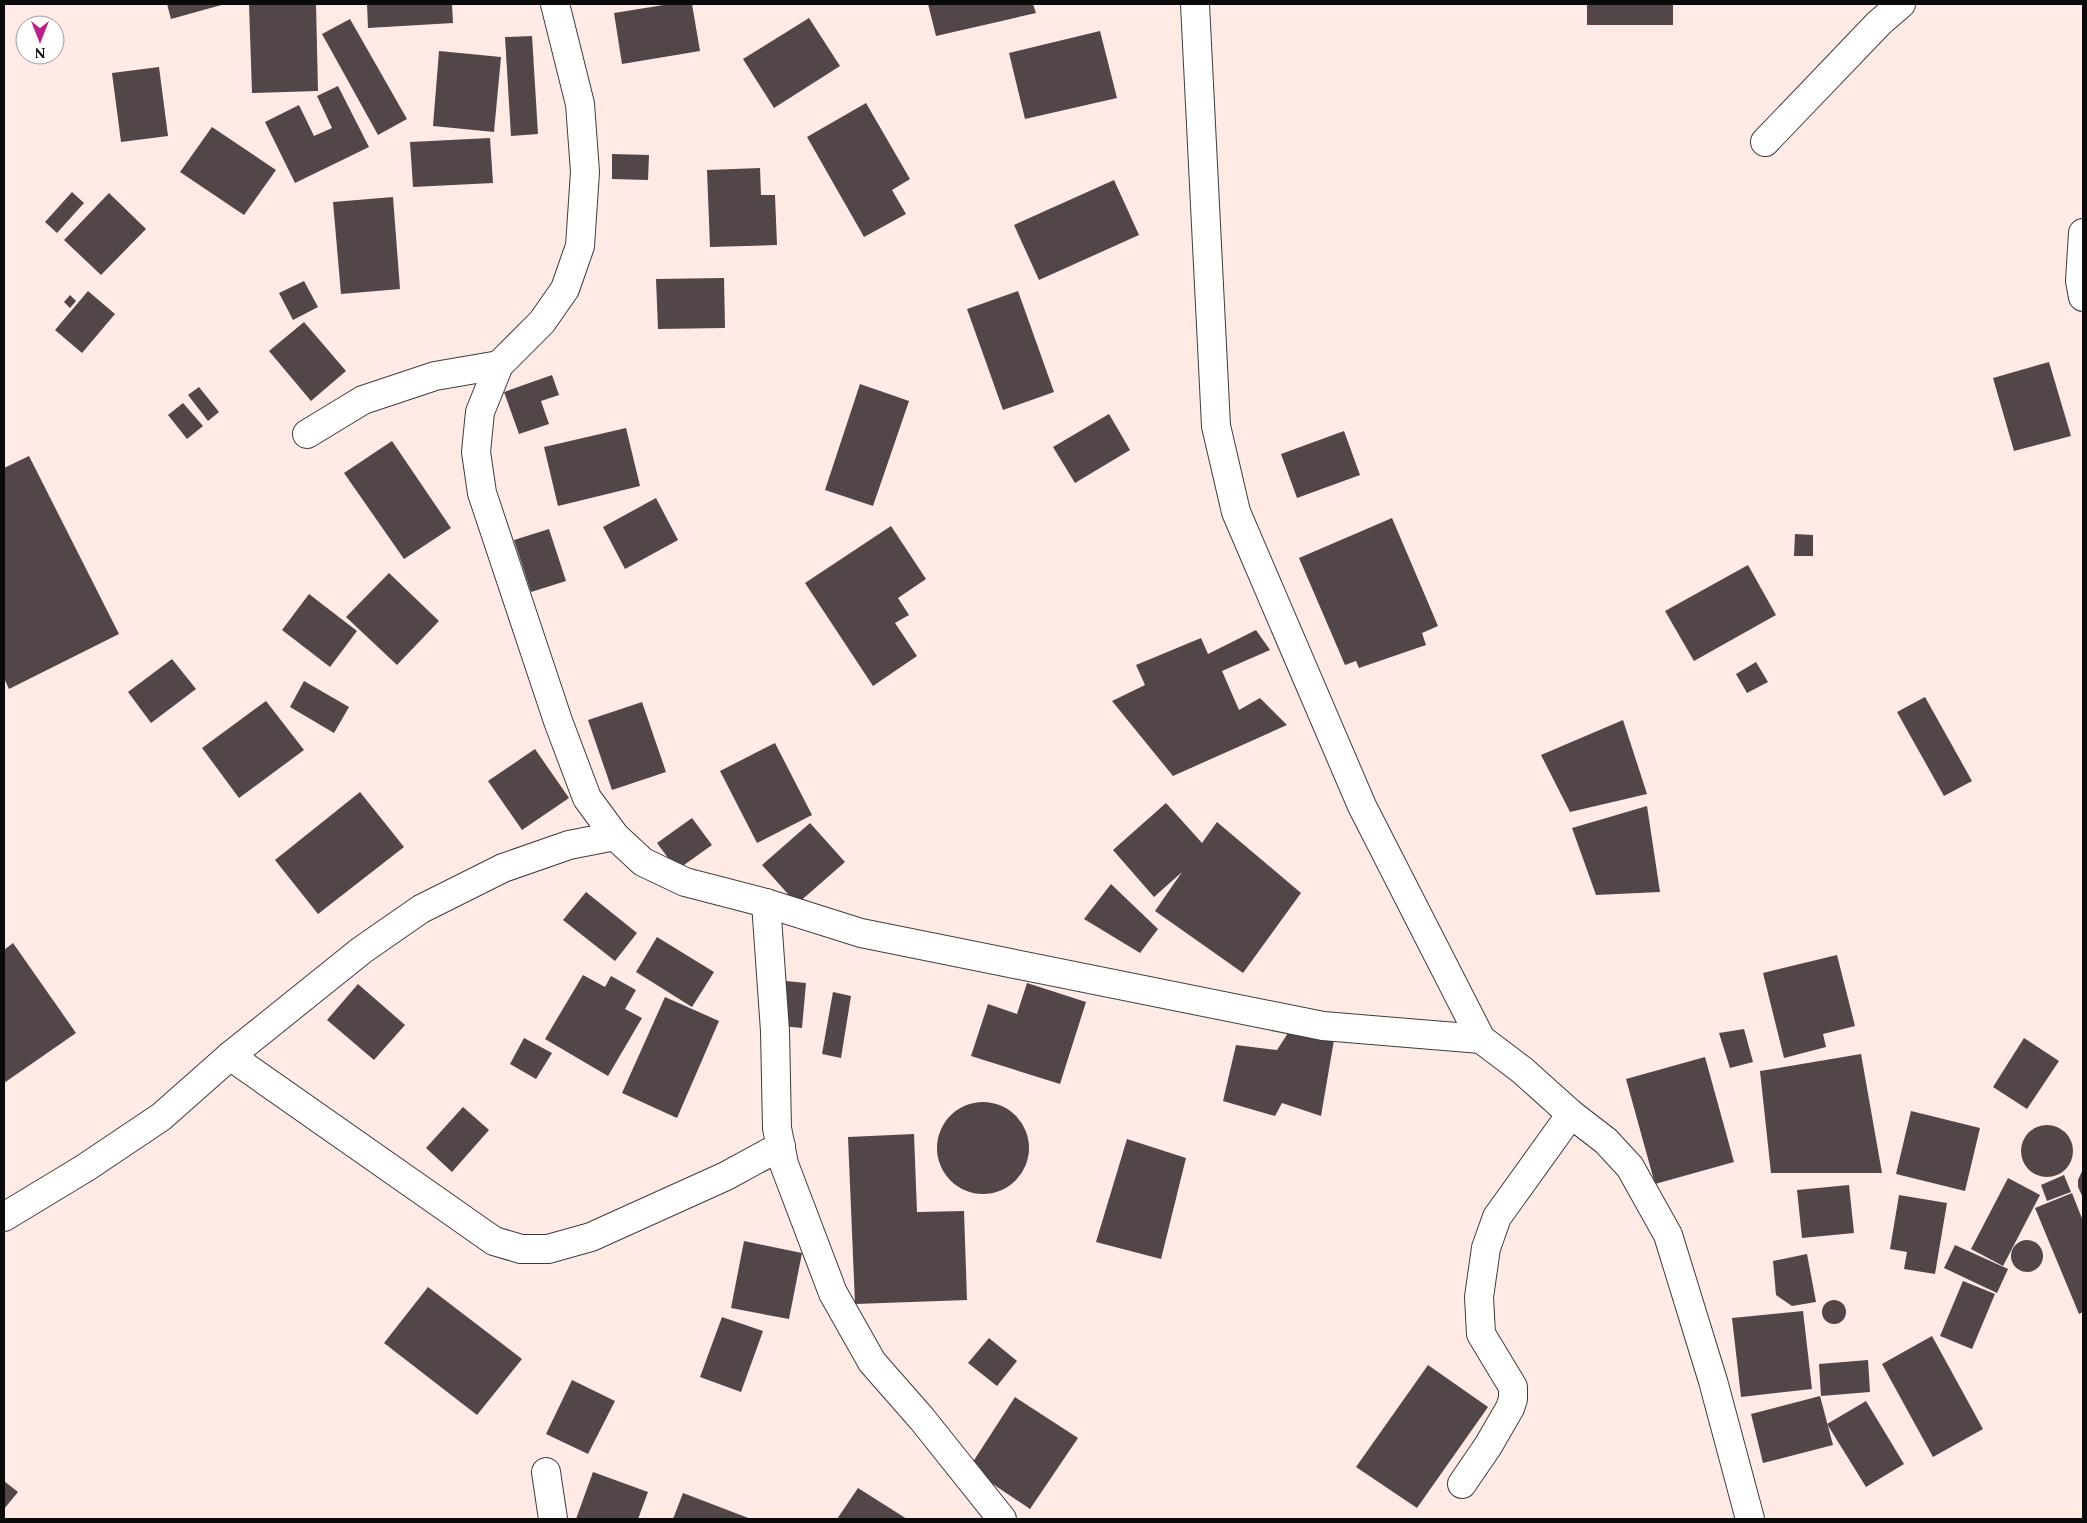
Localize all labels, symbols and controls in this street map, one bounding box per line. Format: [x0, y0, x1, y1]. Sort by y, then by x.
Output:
north arrow [15, 15, 65, 65]
text: N [34, 42, 46, 63]

